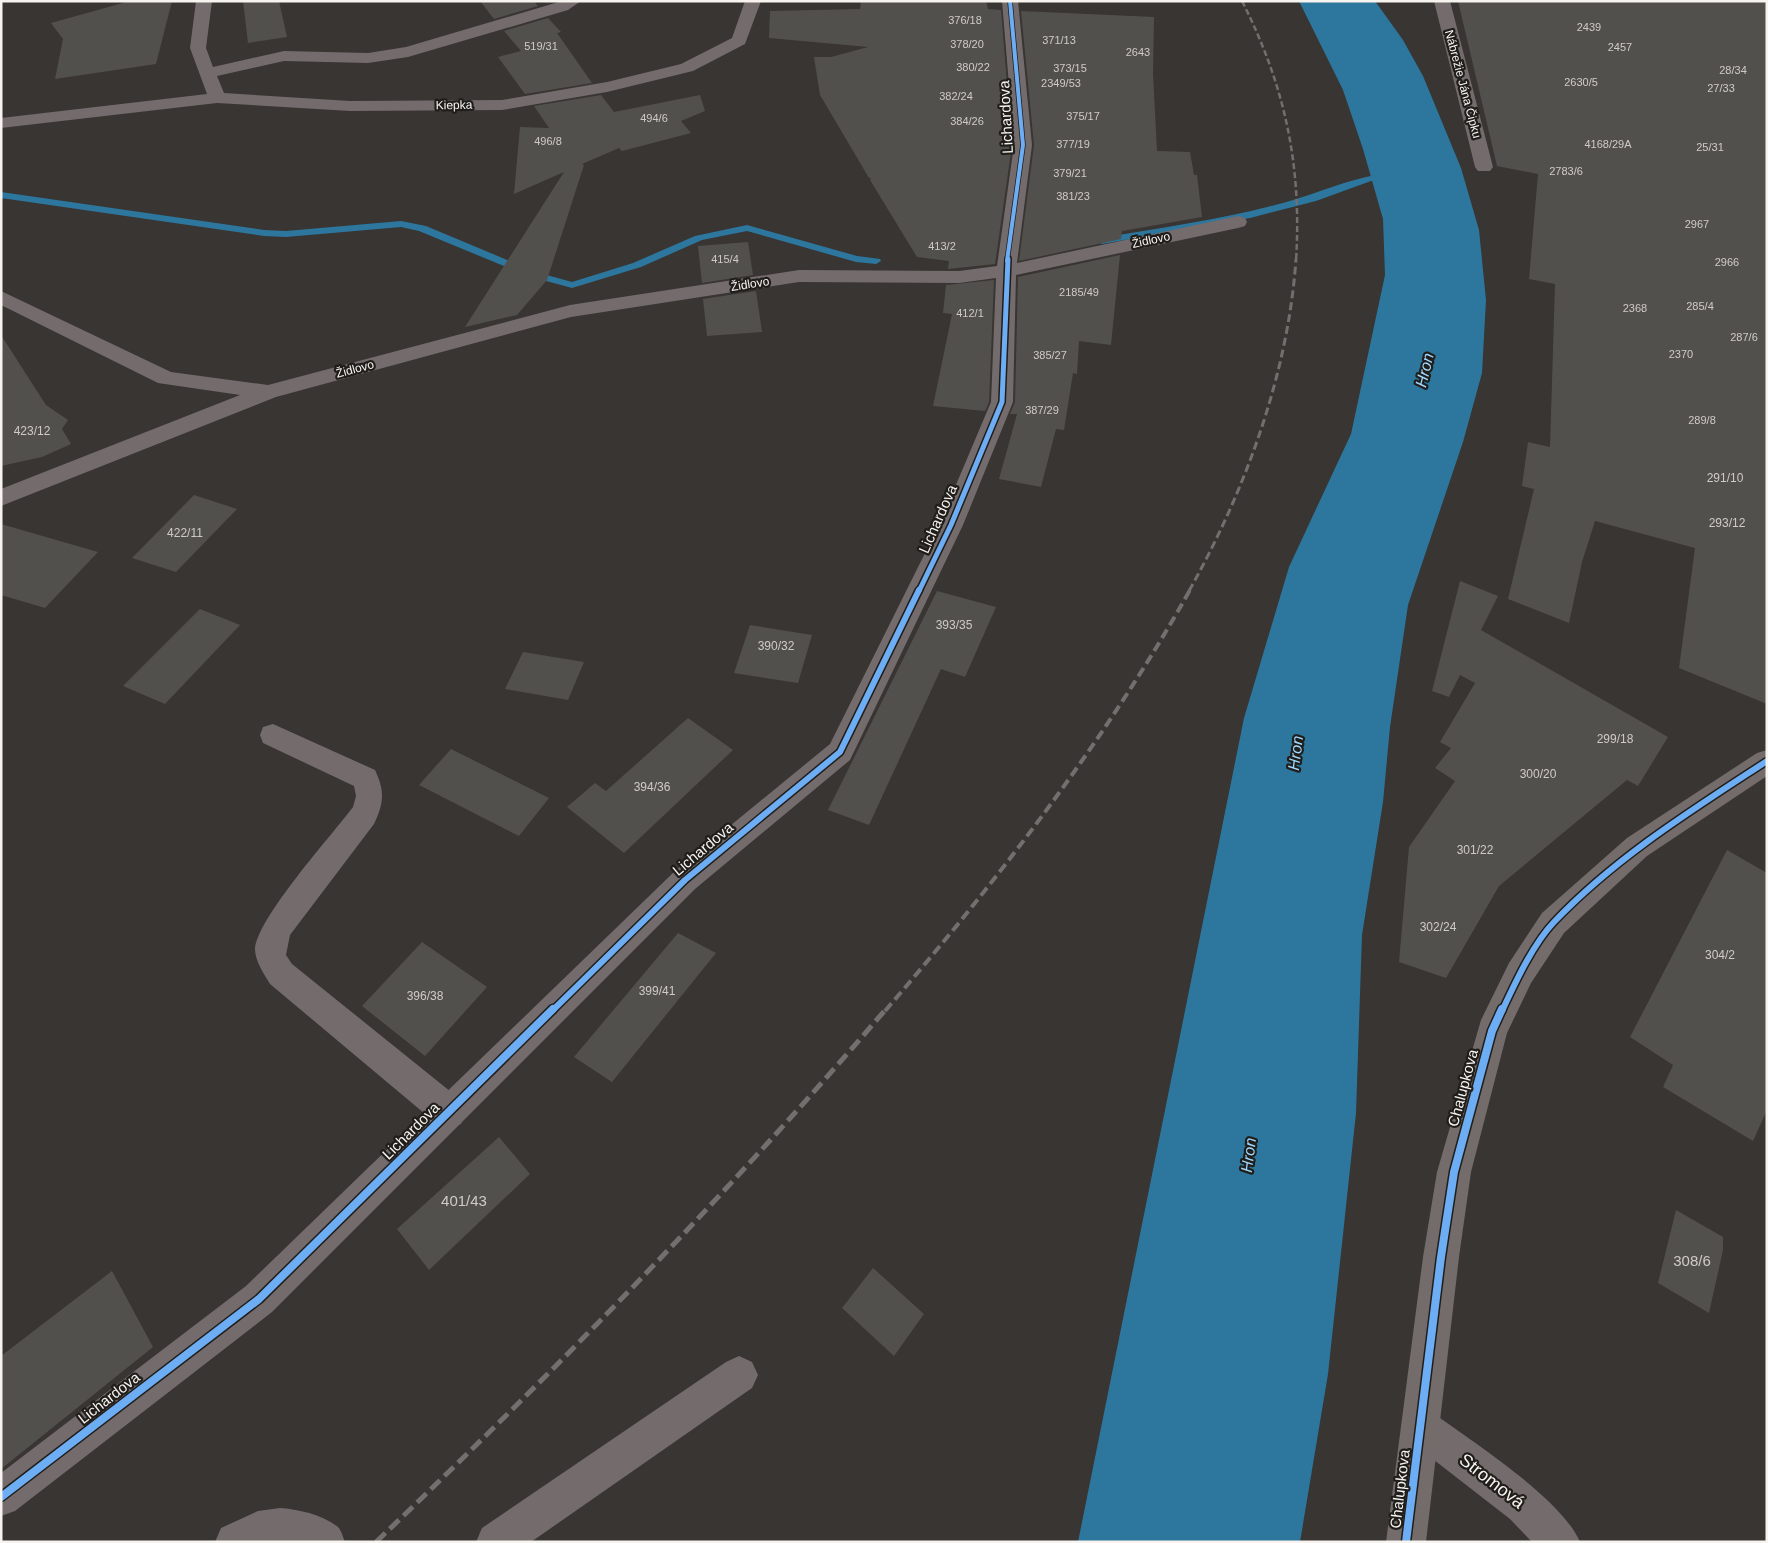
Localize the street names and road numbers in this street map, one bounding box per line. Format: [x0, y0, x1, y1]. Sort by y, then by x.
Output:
street label: Nábrežie Jána Čipku [1442, 28, 1485, 140]
street label: Lichardova [995, 79, 1016, 154]
street label: Kiepka [436, 98, 473, 112]
street label: Židlovo [1130, 228, 1172, 251]
street label: Židlovo [730, 273, 771, 294]
street label: Židlovo [334, 356, 376, 381]
street label: Lichardova [915, 481, 960, 556]
street label: Lichardova [669, 818, 737, 879]
street label: Chalupkova [1444, 1047, 1481, 1128]
street label: Lichardova [379, 1098, 443, 1163]
street label: Lichardova [75, 1368, 143, 1427]
street label: Chalupkova [1386, 1448, 1413, 1529]
street label: Stromová [1455, 1449, 1529, 1513]

